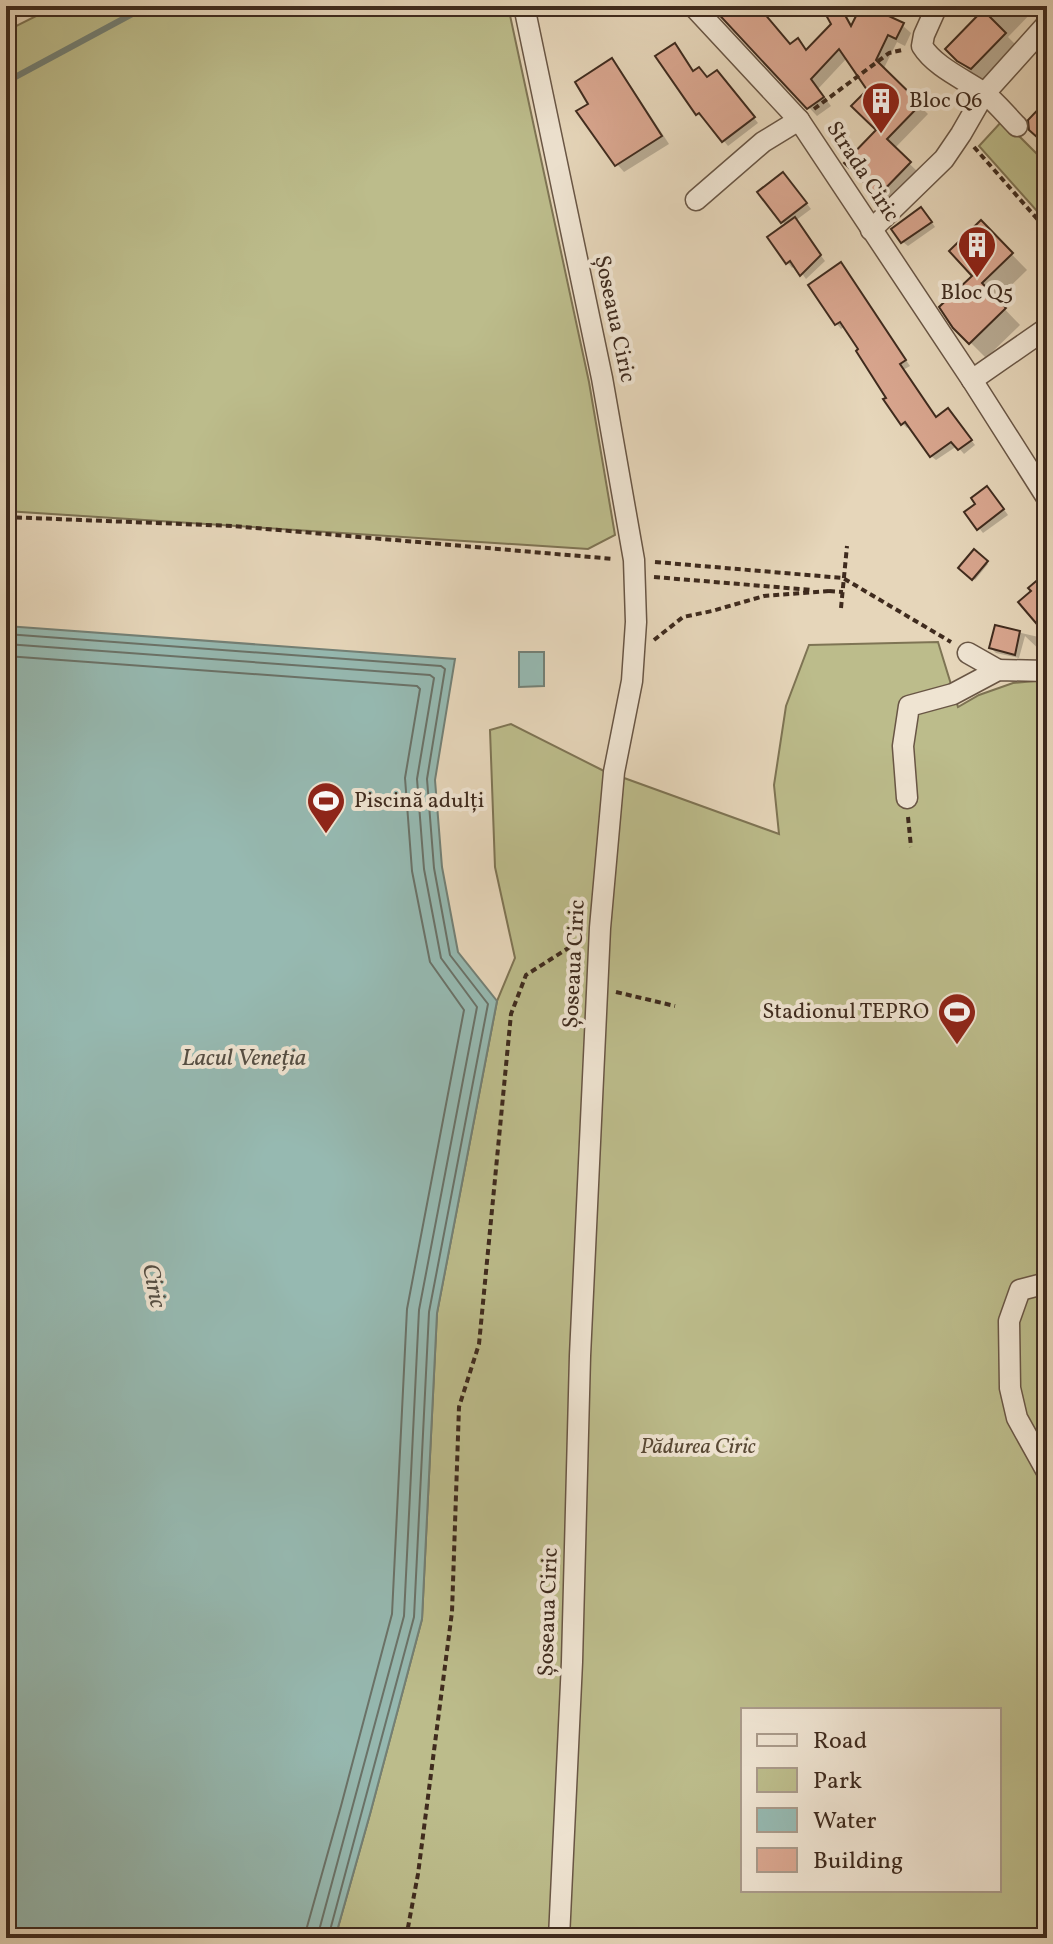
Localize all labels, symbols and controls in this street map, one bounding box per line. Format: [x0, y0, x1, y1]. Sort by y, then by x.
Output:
building icon: Bloc Q6 [860, 80, 902, 135]
place label: Bloc Q6 [909, 86, 982, 117]
street label: Strada Ciric [818, 116, 906, 229]
building icon: Bloc Q5 [956, 224, 998, 279]
street label: Șoseaua Ciric [585, 253, 643, 386]
place label: Bloc Q5 [941, 278, 1013, 309]
sports icon: Piscină adulți [305, 780, 347, 835]
place label: Piscină adulți [354, 786, 484, 817]
street label: Șoseaua Ciric [556, 899, 594, 1029]
sports icon: Stadionul TEPRO [936, 991, 978, 1046]
place label: Stadionul TEPRO [762, 997, 929, 1028]
water label: Lacul Veneția [182, 1042, 306, 1076]
water label: Ciric [132, 1261, 174, 1312]
park label: Pădurea Ciric [640, 1432, 756, 1463]
street label: Șoseaua Ciric [531, 1547, 567, 1677]
legend [741, 1708, 1001, 1892]
text: Road [813, 1725, 867, 1759]
text: Park [813, 1765, 862, 1799]
text: Water [813, 1805, 877, 1839]
text: Building [813, 1845, 903, 1879]

